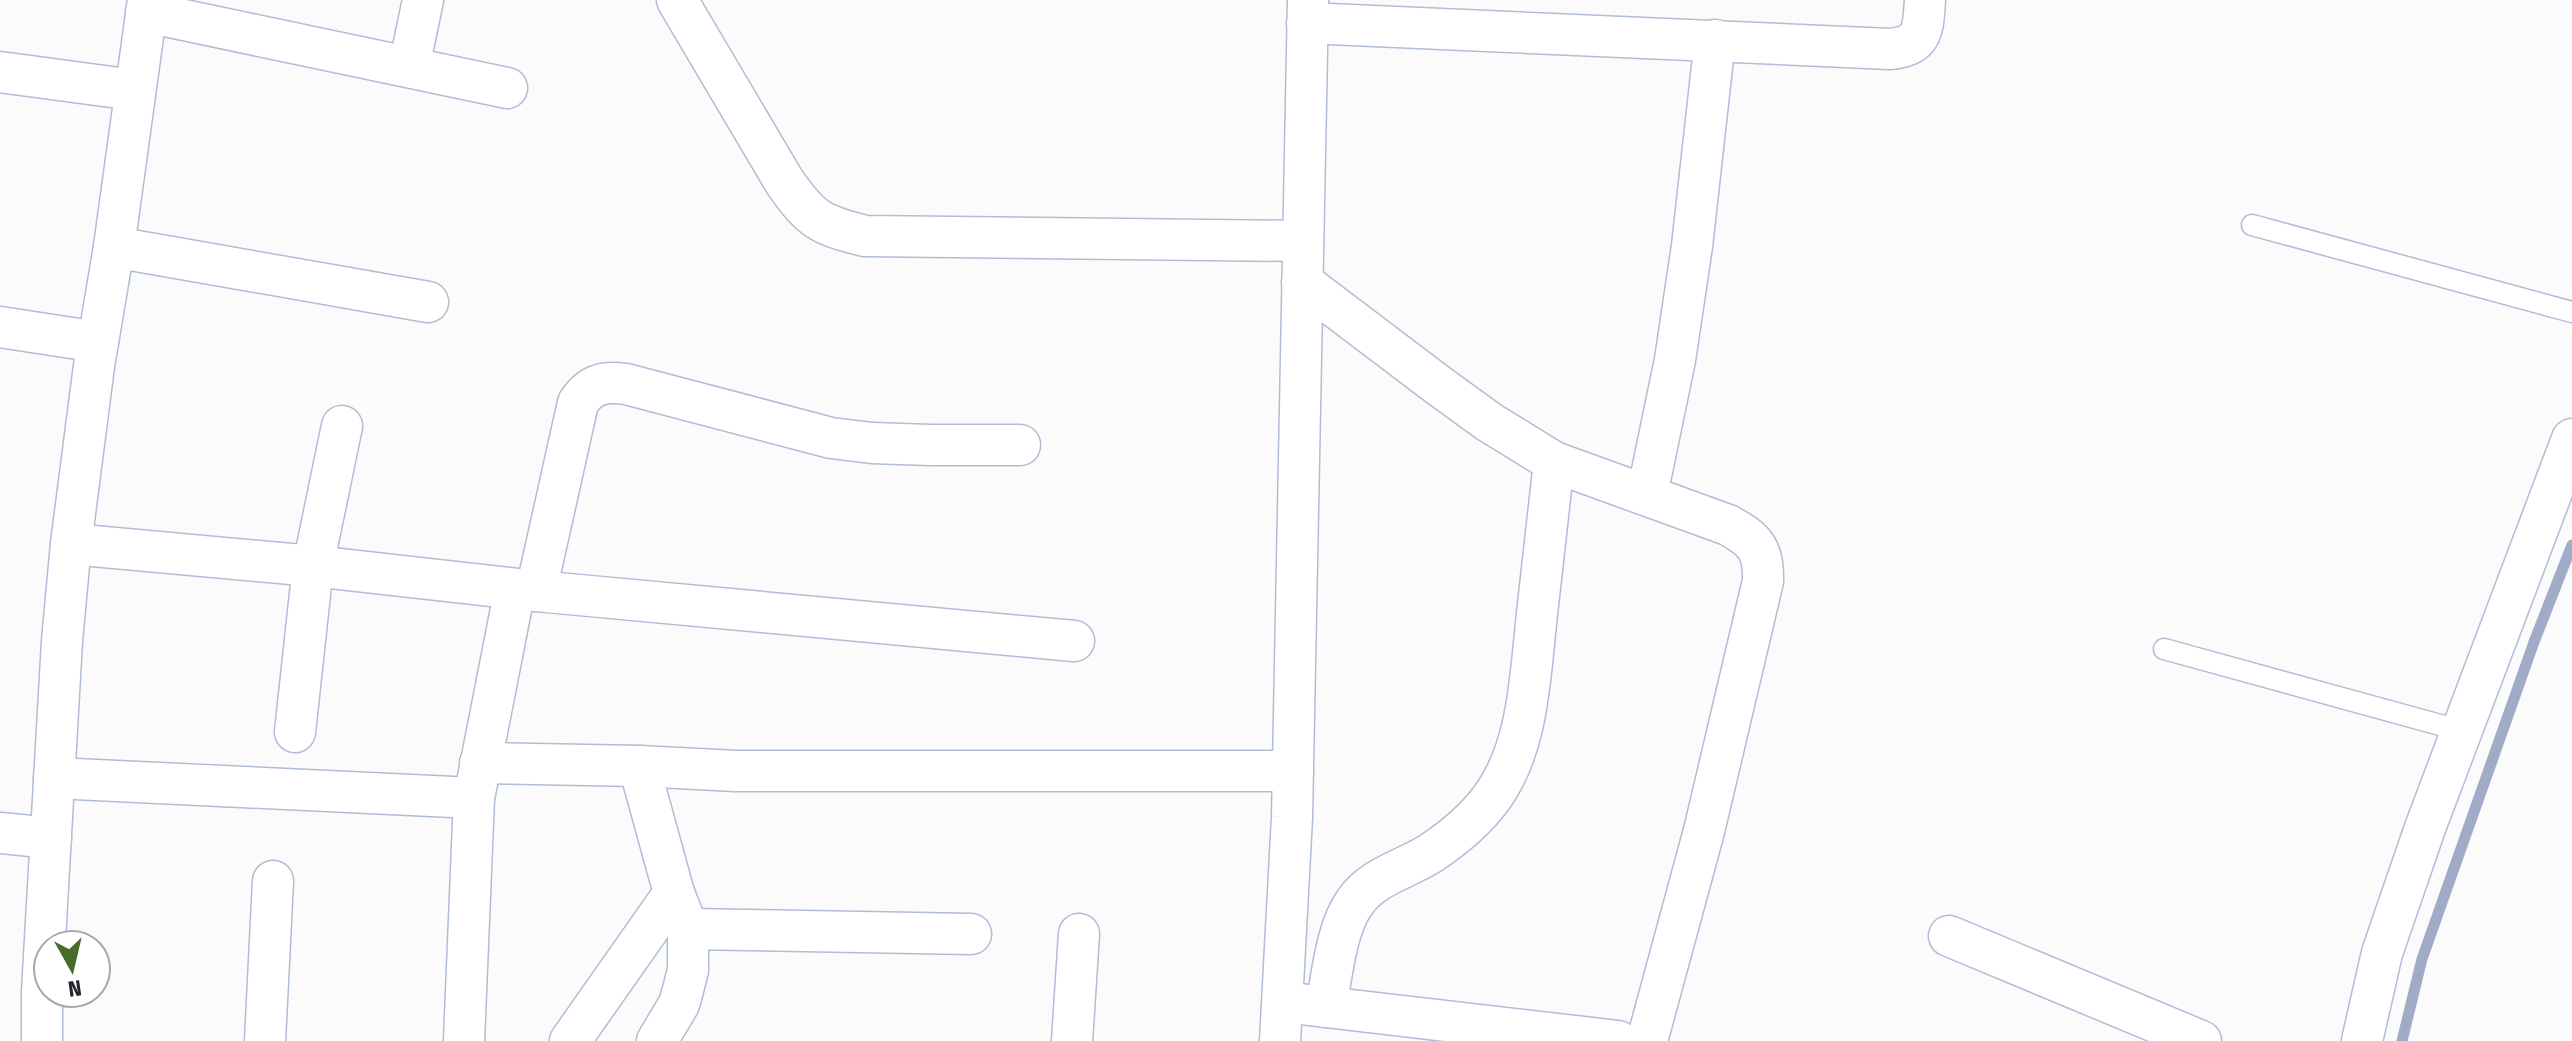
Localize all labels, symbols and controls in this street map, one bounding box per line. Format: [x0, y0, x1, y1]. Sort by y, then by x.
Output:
north arrow [32, 929, 112, 1009]
text: N [66, 974, 83, 1003]

